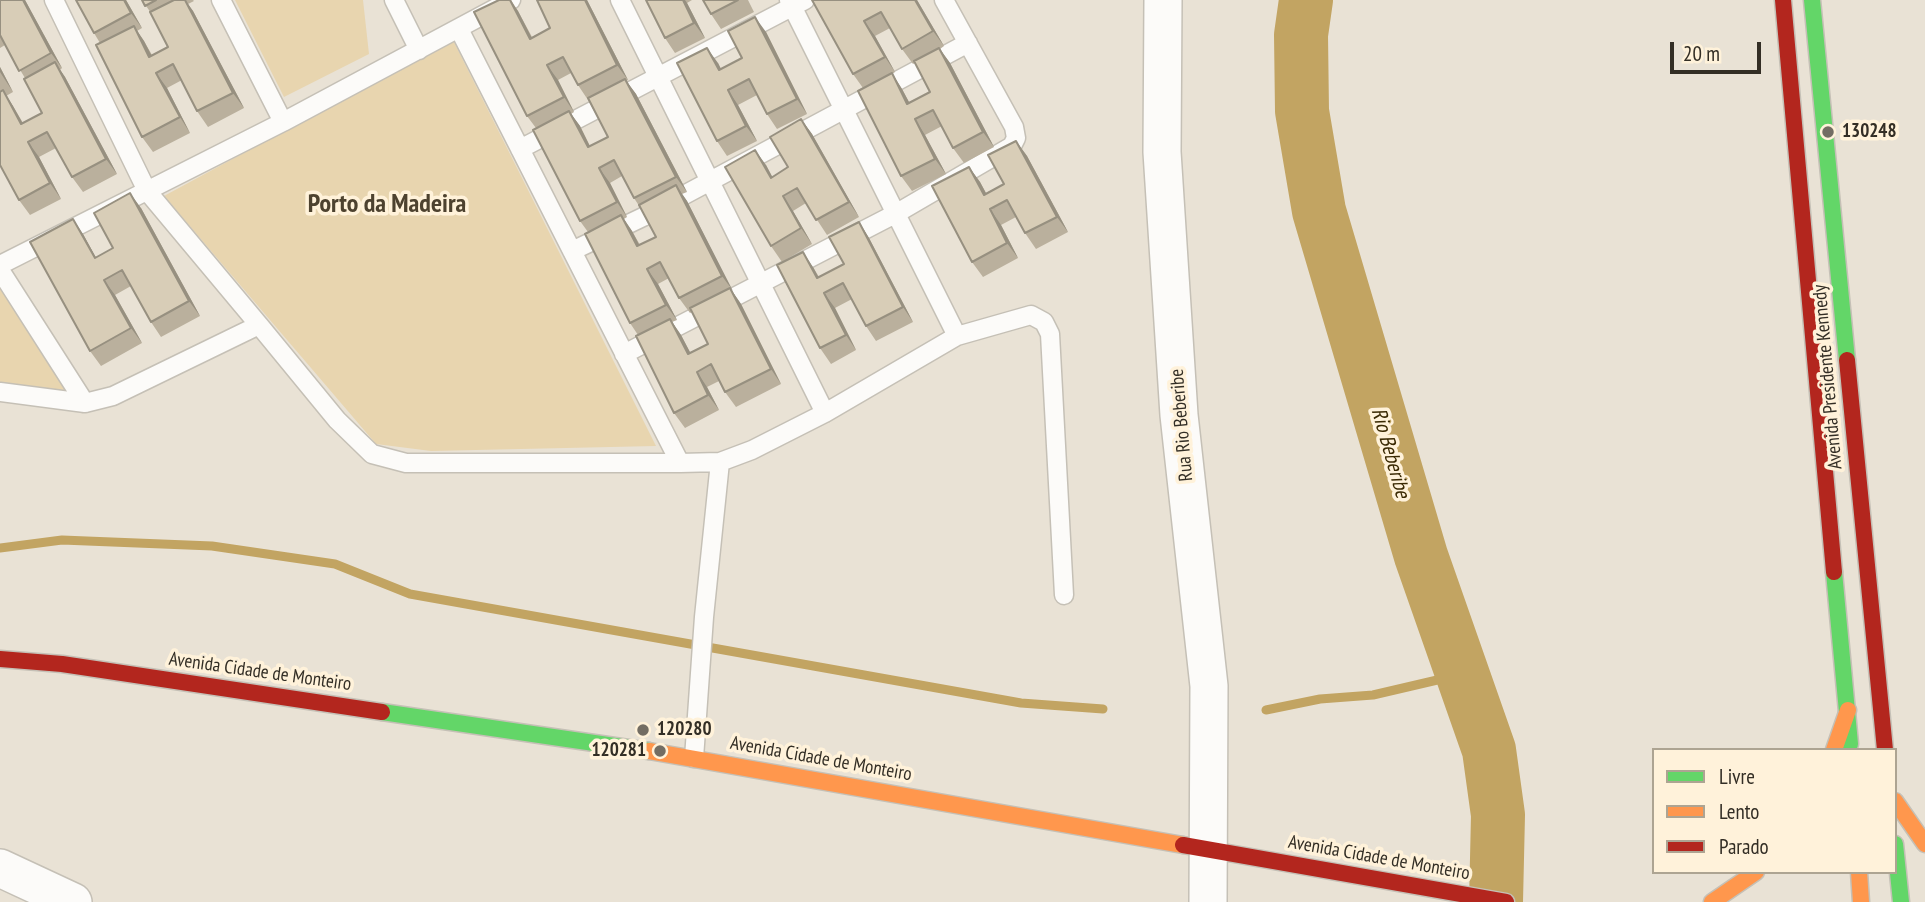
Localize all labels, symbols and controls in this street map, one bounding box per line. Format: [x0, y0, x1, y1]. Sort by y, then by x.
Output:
scale bar [1673, 28, 1764, 72]
text: 20 m [1683, 40, 1720, 67]
place label: 130248 [1842, 121, 1896, 143]
marker: 130248 [1820, 124, 1836, 140]
district label: Porto da Madeira [308, 189, 466, 221]
street label: Avenida Presidente Kennedy [1809, 284, 1847, 470]
street label: Rua Rio Beberibe [1166, 368, 1198, 482]
water label: Rio Beberibe [1365, 405, 1415, 501]
street label: Avenida Cidade de Monteiro [167, 648, 353, 696]
place label: 120280 [657, 719, 711, 741]
marker: 120280 [635, 722, 651, 738]
street label: Avenida Cidade de Monteiro [728, 732, 914, 786]
place label: 120281 [592, 740, 646, 762]
marker: 120281 [652, 743, 668, 759]
legend [1652, 748, 1897, 874]
text: Livre [1719, 763, 1755, 790]
text: Lento [1719, 798, 1759, 825]
street label: Avenida Cidade de Monteiro [1286, 831, 1472, 885]
text: Parado [1719, 833, 1769, 860]

